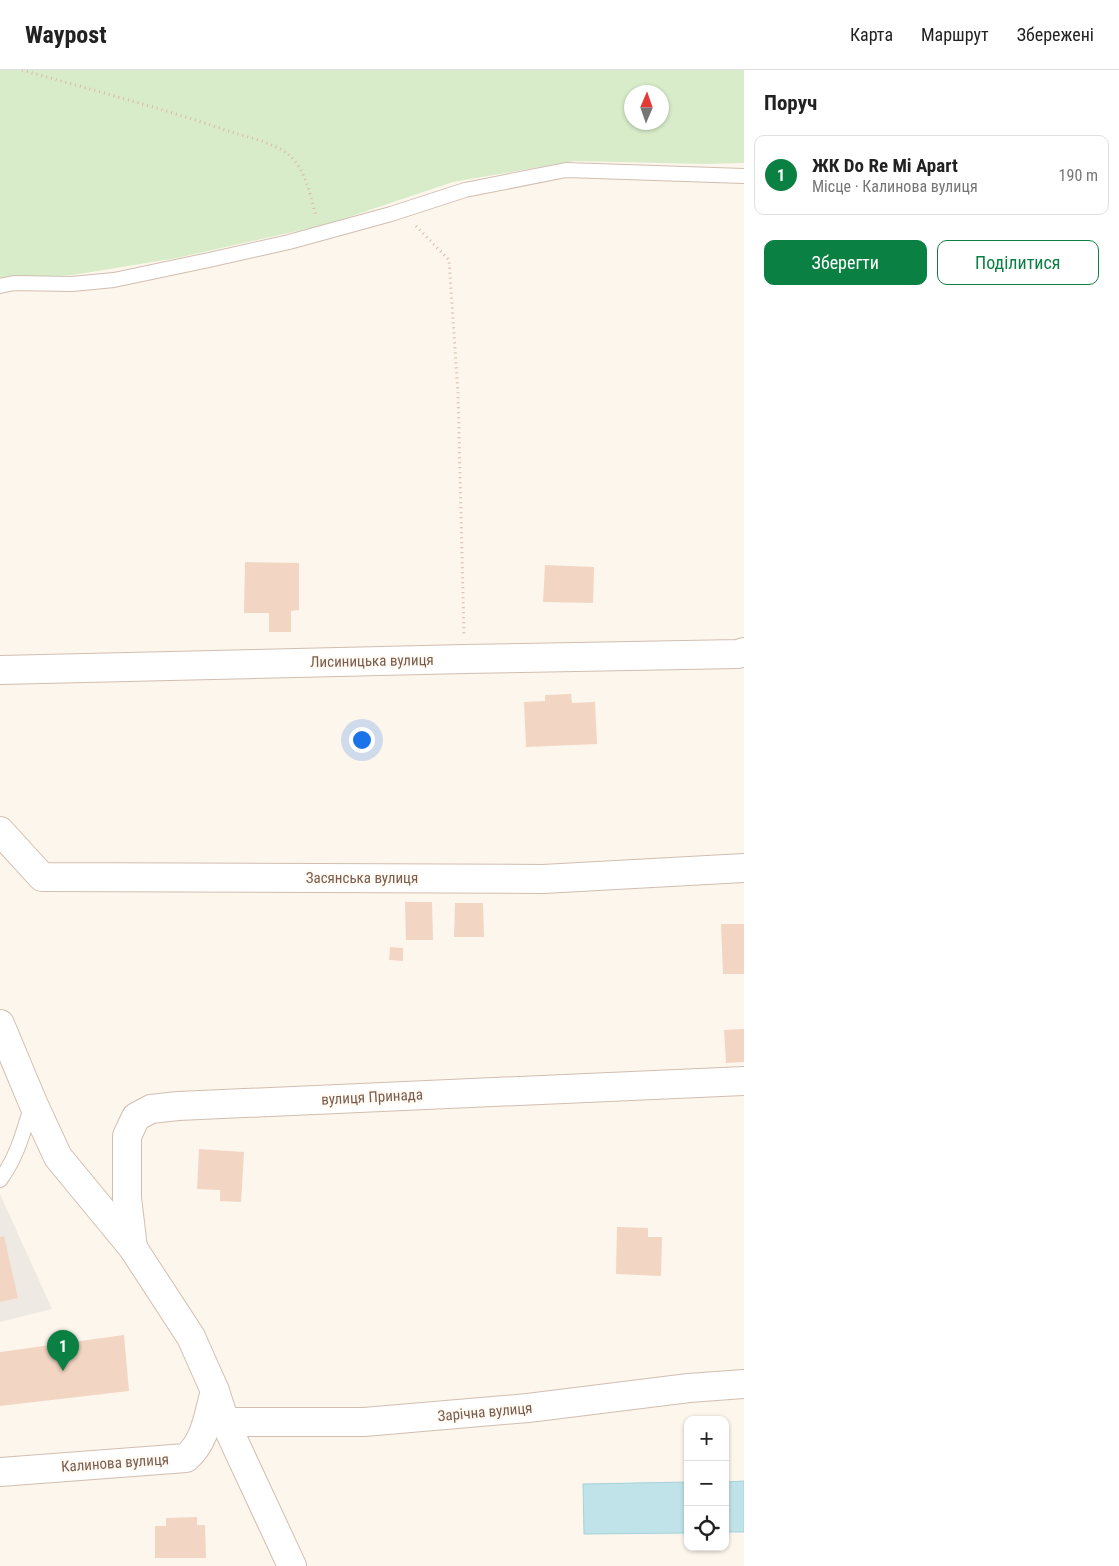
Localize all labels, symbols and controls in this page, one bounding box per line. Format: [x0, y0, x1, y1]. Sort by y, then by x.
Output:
text: Waypost [25, 21, 107, 49]
text: Карта [850, 24, 893, 45]
text: Маршрут [921, 24, 989, 45]
text: Збережені [1017, 24, 1094, 45]
north arrow [624, 85, 669, 130]
text: Поруч [764, 91, 817, 115]
text: ЖК Do Re Mi Apart [812, 154, 958, 177]
text: 1 [777, 166, 785, 185]
text: 190 m [1059, 166, 1098, 185]
text: Місце · Калинова вулиця [812, 177, 978, 196]
button: Зберегти [764, 240, 927, 285]
button: Поділитися [937, 240, 1099, 285]
street label: Лисиницька вулиця [310, 651, 434, 671]
your location [349, 727, 375, 753]
street label: Засянська вулиця [306, 869, 418, 887]
street label: вулиця Принада [321, 1085, 423, 1109]
pin: 1 [47, 1330, 79, 1371]
street label: Зарічна вулиця [437, 1399, 533, 1425]
map controls [684, 1416, 729, 1551]
button: + [684, 1416, 729, 1461]
street label: Калинова вулиця [60, 1450, 170, 1476]
button: − [684, 1461, 729, 1506]
button: locate [684, 1506, 729, 1551]

